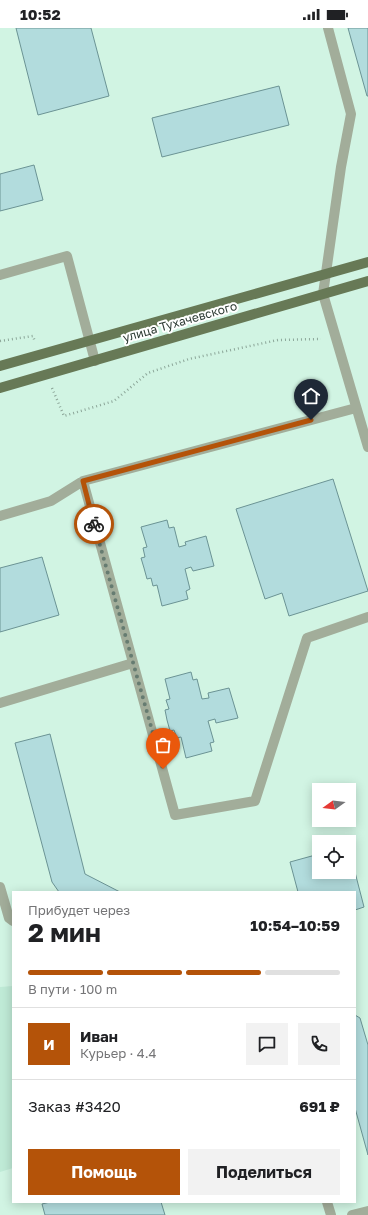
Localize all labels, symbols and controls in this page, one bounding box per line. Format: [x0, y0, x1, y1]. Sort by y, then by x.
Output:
text: 10:52 [20, 5, 61, 23]
street label: улица Тухачевского [121, 298, 239, 345]
pin [294, 379, 328, 420]
icon: home [300, 385, 322, 407]
courier [74, 504, 114, 544]
icon: bike [83, 513, 105, 535]
pin [146, 728, 180, 769]
icon: bag [152, 734, 174, 756]
north arrow [312, 783, 356, 827]
map controls [312, 783, 356, 879]
button: locate [312, 835, 356, 879]
text: Прибудет через [28, 902, 130, 918]
text: 10:54–10:59 [250, 916, 340, 934]
text: 2 мин [28, 917, 101, 948]
text: В пути · 100 m [28, 981, 117, 997]
button: chat [246, 1023, 288, 1065]
button: phone [298, 1023, 340, 1065]
text: Иван [80, 1027, 118, 1045]
text: И [43, 1035, 55, 1053]
text: Курьер · 4.4 [80, 1045, 157, 1061]
text: Заказ #3420 [28, 1097, 121, 1115]
text: 691 ₽ [299, 1097, 340, 1115]
button: Помощь [28, 1149, 180, 1195]
button: Поделиться [188, 1149, 340, 1195]

